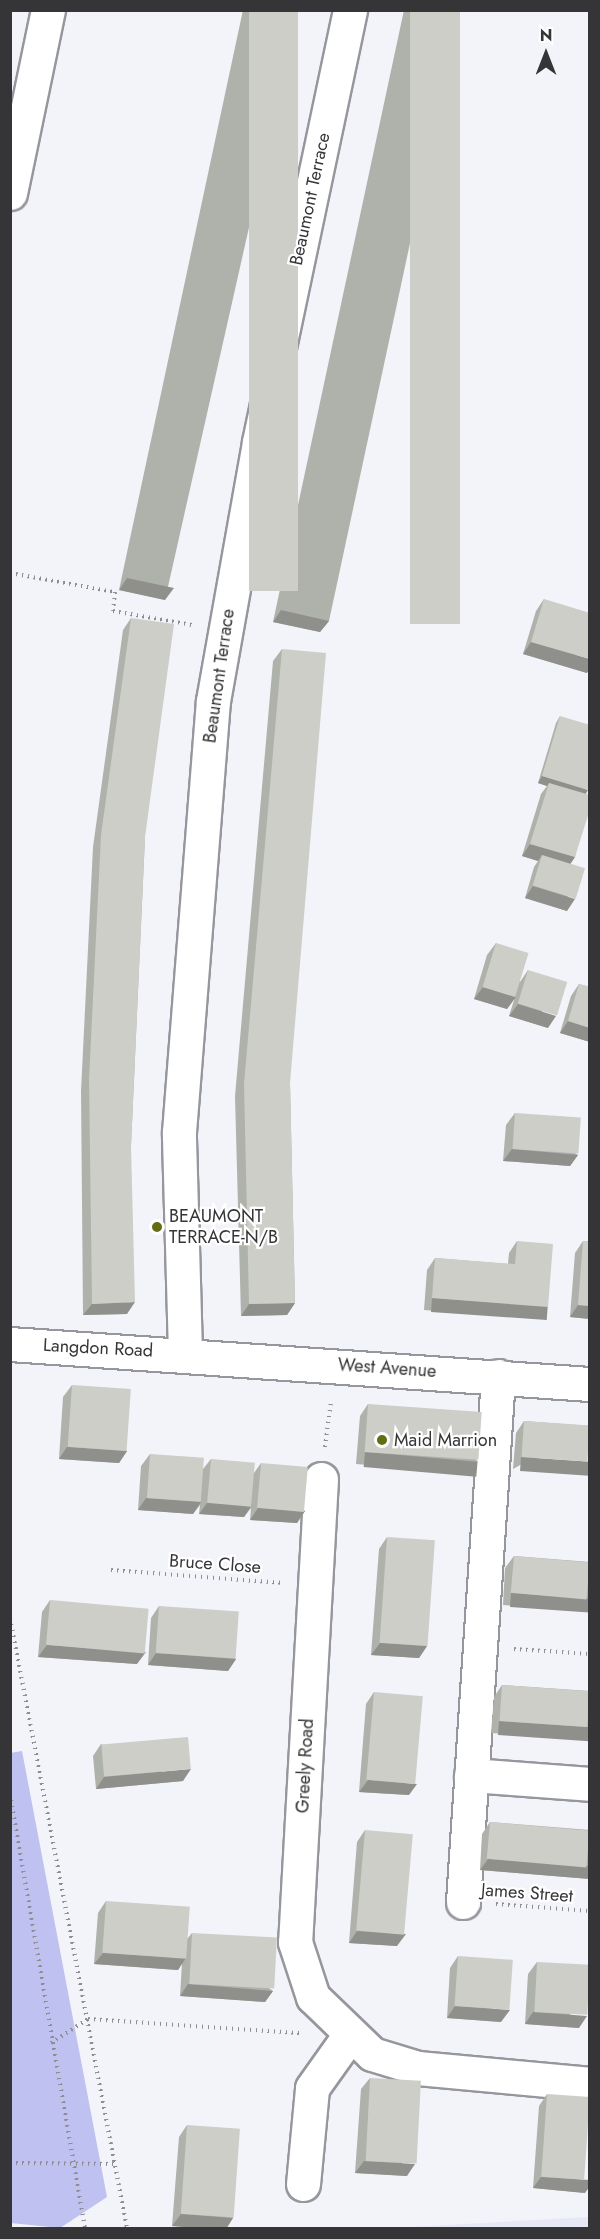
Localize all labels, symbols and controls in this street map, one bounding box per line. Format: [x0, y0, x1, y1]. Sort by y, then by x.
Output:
north arrow [516, 24, 576, 84]
text: N [540, 24, 552, 47]
street label: Beaumont Terrace [285, 131, 335, 267]
street label: Beaumont Terrace [199, 608, 239, 744]
place label: BEAUMONT TERRACE-N/B [169, 1206, 278, 1248]
marker: BEAUMONT TERRACE-N/B [150, 1220, 164, 1234]
street label: Langdon Road [42, 1334, 154, 1362]
street label: West Avenue [337, 1354, 437, 1382]
place label: Maid Marrion [394, 1429, 497, 1451]
marker: Maid Marrion [375, 1433, 389, 1447]
street label: Bruce Close [168, 1550, 262, 1578]
street label: Greely Road [292, 1718, 318, 1814]
street label: James Street [480, 1879, 574, 1907]

